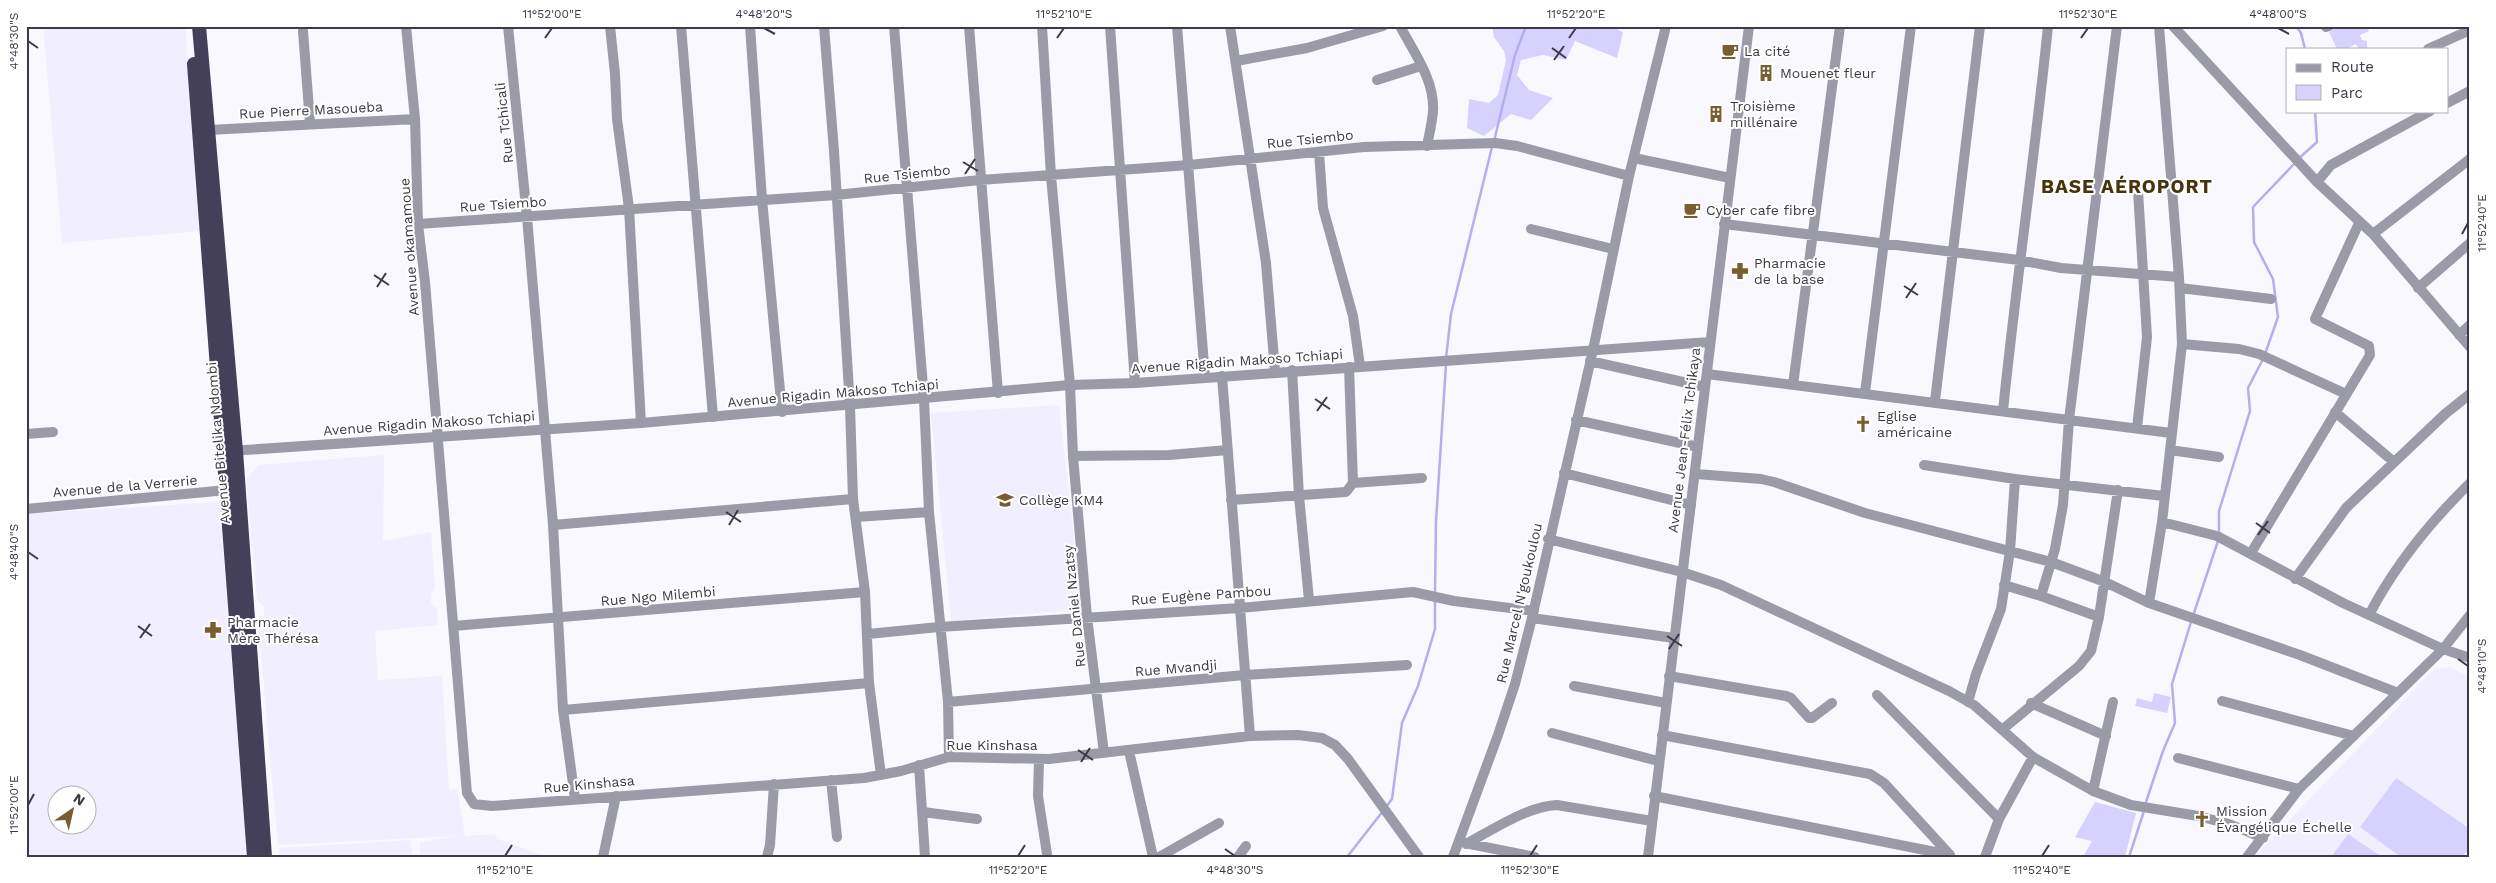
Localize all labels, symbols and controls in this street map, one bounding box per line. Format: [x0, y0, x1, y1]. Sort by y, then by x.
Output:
text: 11°52'00"E [522, 7, 582, 21]
text: 4°48'20"S [735, 7, 793, 21]
text: 11°52'10"E [1036, 7, 1092, 21]
text: 11°52'20"E [1547, 7, 1606, 21]
text: 11°52'30"E [2059, 7, 2118, 21]
text: 4°48'00"S [2249, 7, 2307, 21]
text: 4°48'30"S [7, 12, 21, 70]
cafe icon: La cité [1720, 41, 1740, 61]
place label: La cité [1744, 43, 1790, 59]
legend [2286, 48, 2448, 112]
text: Route [2331, 58, 2374, 76]
building icon: Mouenet fleur [1756, 63, 1776, 83]
place label: Mouenet fleur [1780, 65, 1876, 81]
street label: Rue Tchicali [492, 82, 516, 164]
text: Parc [2331, 84, 2363, 102]
street label: Rue Pierre Masoueba [239, 98, 383, 122]
place label: Troisième millénaire [1730, 98, 1798, 130]
building icon: Troisième millénaire [1706, 104, 1726, 124]
street label: Rue Tsiembo [1266, 126, 1354, 152]
street label: Rue Tsiembo [863, 161, 951, 187]
district label: BASE AÉROPORT [2041, 175, 2213, 198]
street label: Avenue okamamoue [396, 178, 422, 316]
street label: Rue Tsiembo [459, 193, 547, 215]
text: 11°52'40"E [2475, 194, 2489, 252]
cafe icon: Cyber cafe fibre [1682, 200, 1702, 220]
place label: Cyber cafe fibre [1706, 202, 1815, 218]
place label: Pharmacie de la base [1754, 255, 1826, 287]
pharmacy icon: Pharmacie de la base [1730, 261, 1750, 281]
street label: Avenue Rigadin Makoso Tchiapi [1131, 346, 1343, 376]
street label: Avenue Jean-Félix Tchikaya [1665, 346, 1703, 533]
street label: Avenue Bitelika Ndombi [203, 361, 233, 525]
street label: Avenue Rigadin Makoso Tchiapi [727, 376, 939, 410]
street label: Avenue Rigadin Makoso Tchiapi [323, 408, 535, 438]
place label: Eglise américaine [1877, 408, 1952, 440]
church icon: Eglise américaine [1853, 414, 1873, 434]
street label: Avenue de la Verrerie [52, 472, 198, 500]
school or university icon: Collège KM4 [995, 490, 1015, 510]
place label: Collège KM4 [1019, 492, 1104, 508]
street label: Rue Marcel N'goukoulou [1493, 521, 1545, 685]
text: 4°48'40"S [7, 524, 21, 580]
street label: Rue Daniel Nzatsy [1060, 543, 1088, 668]
street label: Rue Eugène Pambou [1130, 582, 1272, 608]
street label: Rue Ngo Milembi [600, 583, 716, 609]
place label: Pharmacie Mère Thérésa [227, 614, 319, 646]
pharmacy icon: Pharmacie Mère Thérésa [203, 620, 223, 640]
text: 4°48'10"S [2475, 639, 2489, 693]
street label: Rue Mvandji [1134, 656, 1218, 680]
street label: Rue Kinshasa [946, 737, 1038, 753]
street label: Rue Kinshasa [543, 772, 635, 796]
text: 11°52'00"E [7, 775, 21, 835]
north arrow [48, 786, 98, 836]
text: N [70, 790, 88, 809]
place label: Mission Évangélique Échelle [2216, 803, 2352, 835]
church icon: Mission Évangélique Échelle [2192, 809, 2212, 829]
text: 11°52'10"E [477, 863, 533, 877]
text: 11°52'20"E [989, 863, 1048, 877]
text: 4°48'30"S [1206, 863, 1264, 877]
text: 11°52'30"E [1501, 863, 1560, 877]
text: 11°52'40"E [2013, 863, 2071, 877]

